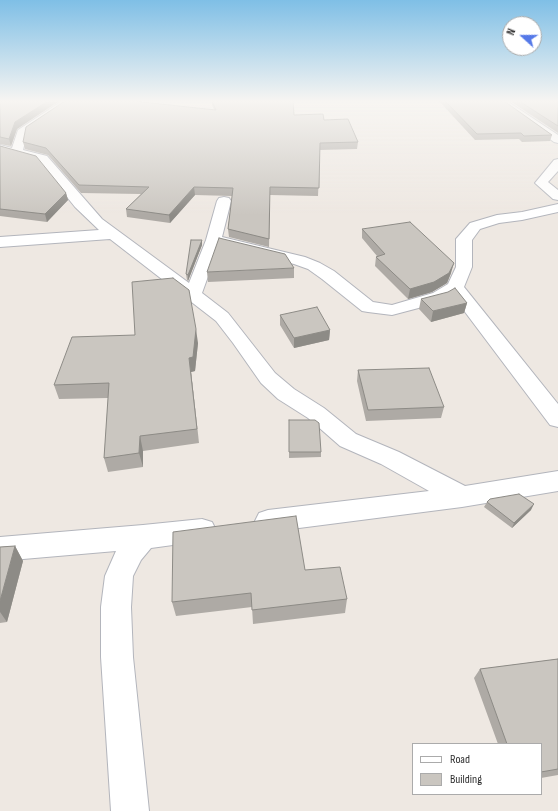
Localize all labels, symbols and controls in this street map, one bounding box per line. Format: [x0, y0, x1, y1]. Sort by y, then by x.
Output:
north arrow [502, 16, 542, 56]
text: N [504, 27, 518, 37]
legend [412, 743, 542, 795]
text: Road [450, 752, 470, 767]
text: Building [450, 772, 482, 787]

